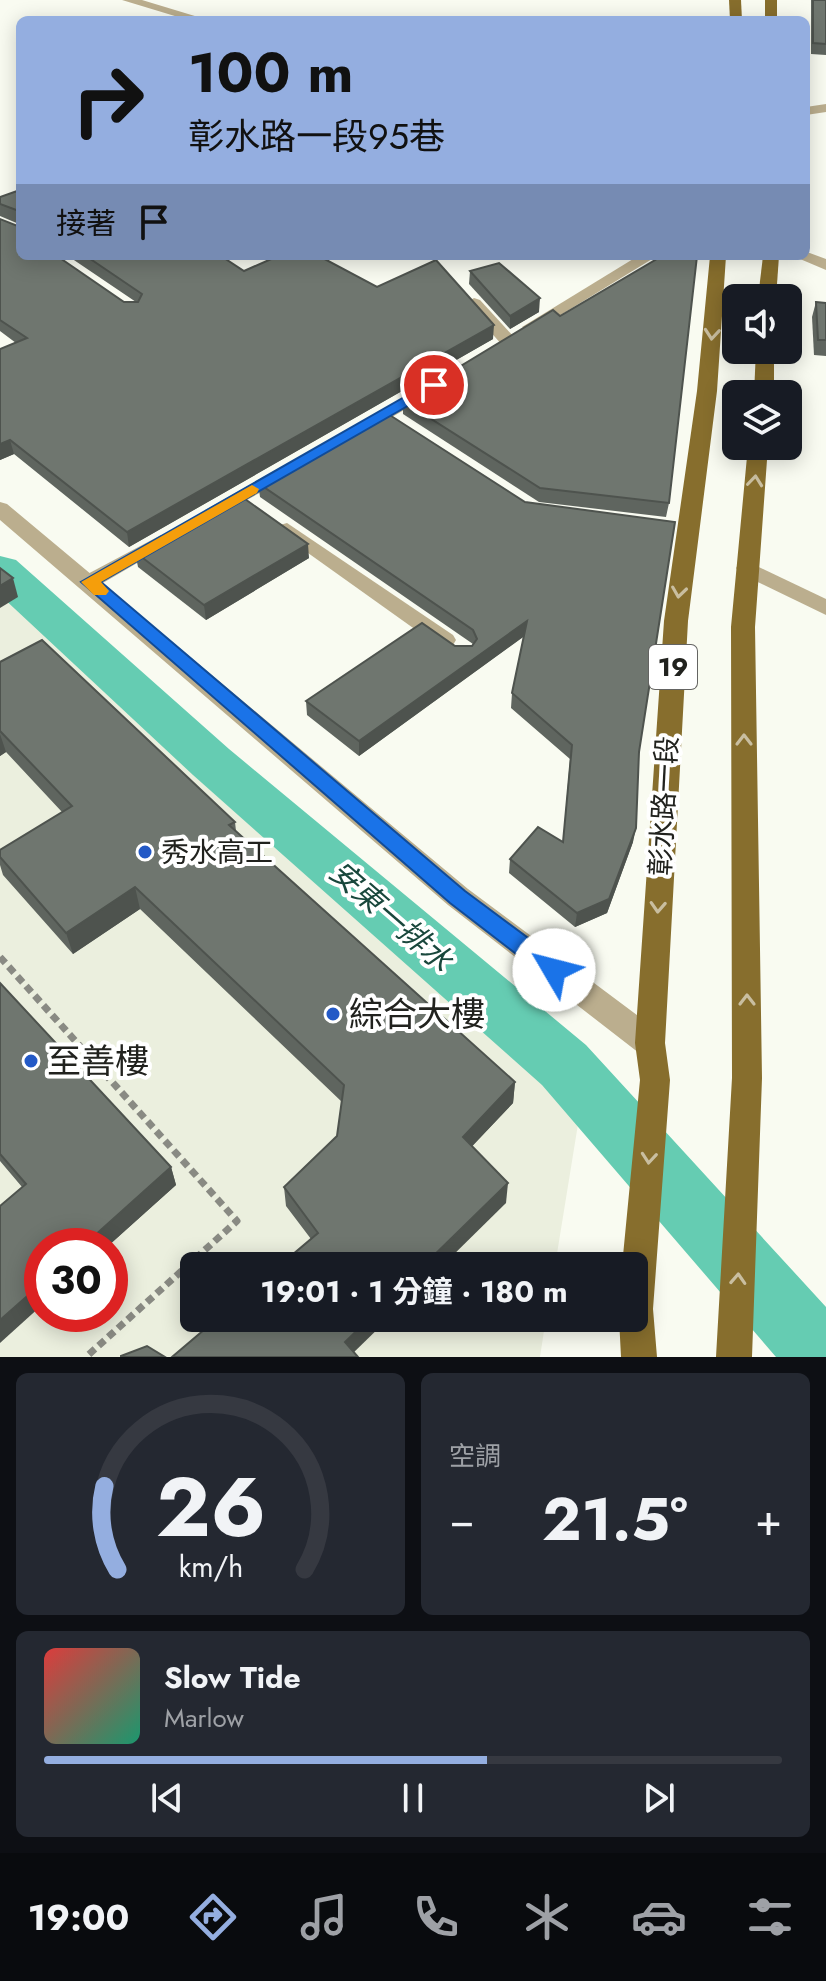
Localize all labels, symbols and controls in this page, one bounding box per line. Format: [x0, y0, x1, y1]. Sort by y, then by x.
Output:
text: 100 m [188, 32, 353, 113]
icon: right [56, 48, 160, 152]
text: 彰水路一段95巷 [188, 110, 445, 162]
icon: arrive [132, 200, 176, 244]
text: 接著 [56, 202, 116, 245]
map controls [722, 284, 802, 460]
button: sound [722, 284, 802, 364]
one-way arrow [704, 328, 721, 341]
pin [400, 351, 468, 419]
icon: arrive [412, 363, 456, 407]
button: layers [722, 380, 802, 460]
one-way arrow [746, 474, 763, 487]
one-way arrow [671, 585, 688, 598]
road number: 19 [649, 645, 697, 689]
one-way arrow [735, 733, 753, 746]
street label: 彰水路一段 [640, 735, 688, 877]
place label: 秀水高工 [161, 832, 273, 873]
marker: 秀水高工 [136, 843, 154, 861]
water label: 安東一排水 [320, 851, 463, 983]
one-way arrow [650, 901, 667, 914]
position arrow [512, 928, 596, 1012]
place label: 綜合大樓 [349, 990, 485, 1039]
one-way arrow [738, 993, 755, 1006]
marker: 綜合大樓 [324, 1005, 342, 1023]
place label: 至善樓 [47, 1037, 149, 1086]
marker: 至善樓 [22, 1052, 40, 1070]
one-way arrow [640, 1152, 657, 1165]
speed limit sign: 30 [24, 1228, 128, 1332]
text: 19:01 · 1 分鐘 · 180 m [260, 1270, 568, 1313]
one-way arrow [729, 1272, 746, 1285]
text: 空調 [449, 1437, 501, 1475]
text: 26 [155, 1447, 266, 1567]
text: 21.5° [542, 1476, 688, 1563]
text: − [449, 1488, 475, 1552]
text: + [755, 1488, 782, 1552]
text: km/h [178, 1546, 243, 1588]
text: Slow Tide [164, 1656, 301, 1699]
text: Marlow [164, 1699, 244, 1737]
icon: previous [145, 1776, 189, 1820]
icon: pause [391, 1776, 435, 1820]
icon: next [637, 1776, 681, 1820]
icon: directions [185, 1889, 241, 1945]
icon: music [296, 1889, 352, 1945]
icon: phone [408, 1889, 464, 1945]
icon: climate [519, 1889, 575, 1945]
icon: car [631, 1889, 687, 1945]
icon: filters [742, 1889, 798, 1945]
text: 19:00 [28, 1891, 129, 1943]

